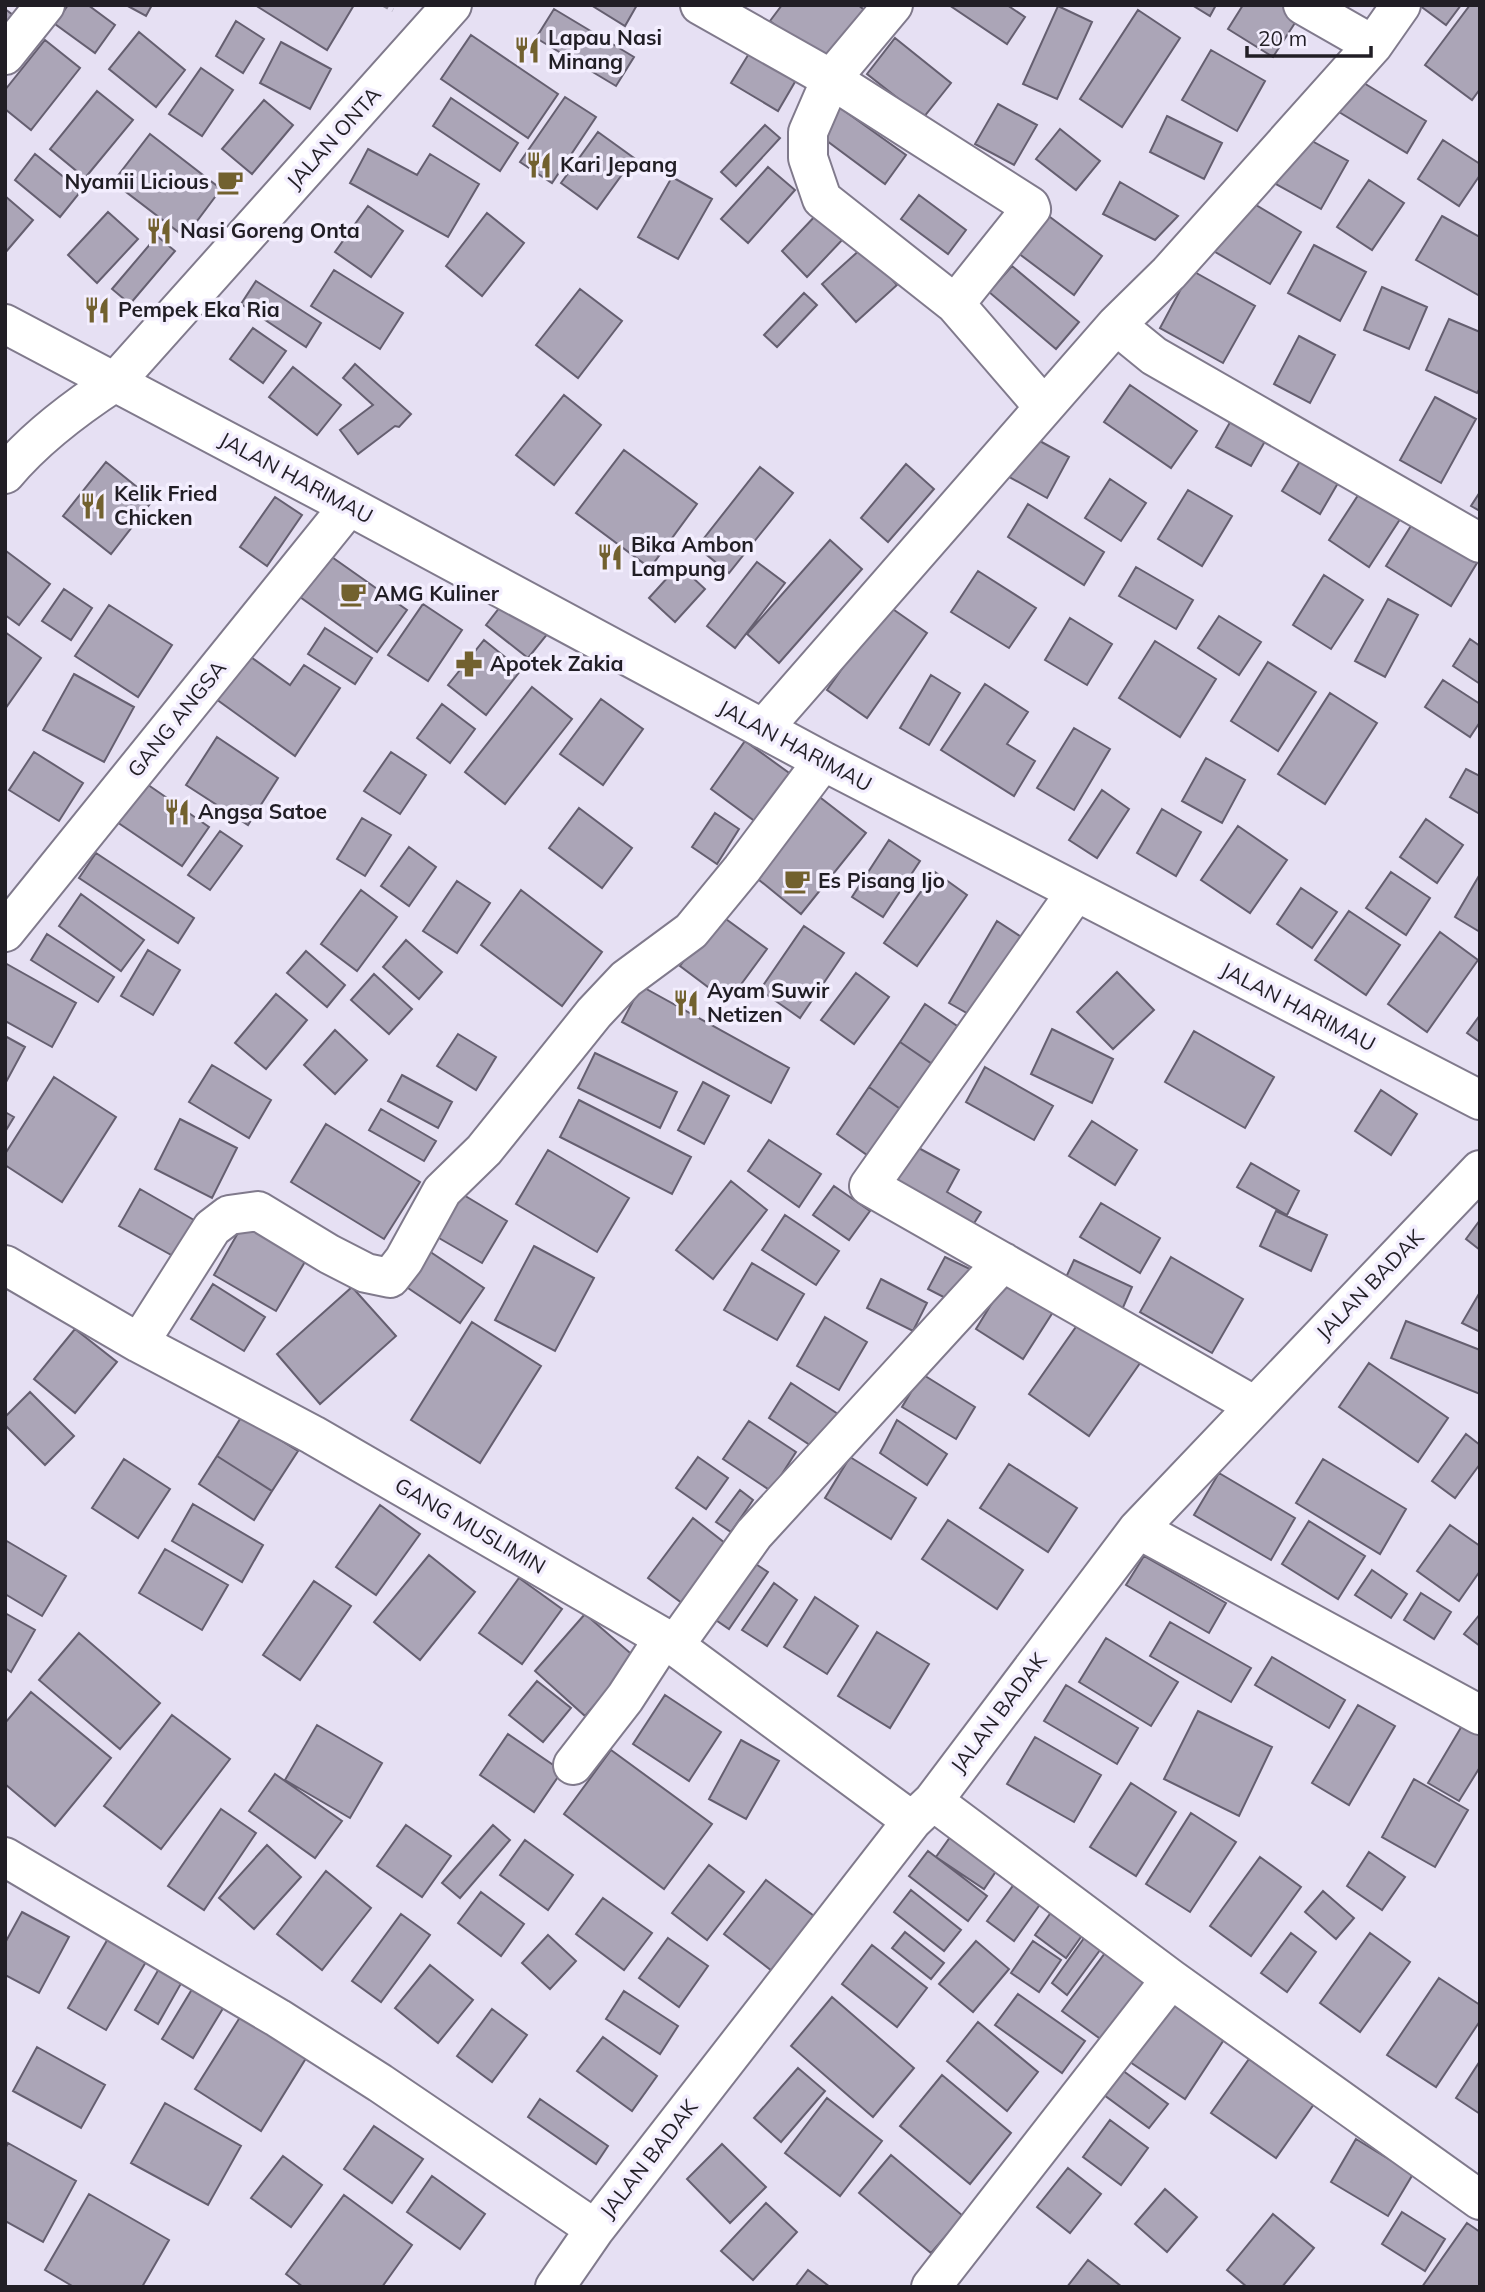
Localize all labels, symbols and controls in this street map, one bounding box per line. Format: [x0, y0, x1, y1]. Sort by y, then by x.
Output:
scale bar [1247, 14, 1371, 58]
place label: Lapau Nasi Minang [548, 24, 662, 74]
text: 20 m [1258, 25, 1307, 51]
restaurant icon: Lapau Nasi Minang [512, 35, 542, 65]
street label: JALAN ONTA [281, 81, 386, 194]
restaurant icon: Kari Jepang [524, 150, 554, 180]
place label: Kari Jepang [560, 151, 677, 177]
cafe icon: Nyamii Licious [215, 167, 245, 197]
place label: Nyamii Licious [65, 168, 209, 194]
restaurant icon: Nasi Goreng Onta [144, 216, 174, 246]
place label: Nasi Goreng Onta [180, 217, 360, 243]
restaurant icon: Pempek Eka Ria [82, 295, 112, 325]
place label: Pempek Eka Ria [118, 296, 280, 322]
street label: JALAN HARIMAU [215, 426, 378, 529]
place label: Kelik Fried Chicken [114, 480, 218, 530]
restaurant icon: Kelik Fried Chicken [78, 491, 108, 521]
place label: Bika Ambon Lampung [631, 531, 754, 581]
restaurant icon: Bika Ambon Lampung [595, 542, 625, 572]
cafe icon: AMG Kuliner [338, 579, 368, 609]
place label: AMG Kuliner [374, 580, 500, 606]
pharmacy icon: Apotek Zakia [454, 649, 484, 679]
place label: Apotek Zakia [490, 650, 623, 676]
street label: GANG ANGSA [121, 654, 231, 782]
street label: JALAN HARIMAU [714, 694, 877, 797]
restaurant icon: Angsa Satoe [162, 797, 192, 827]
place label: Angsa Satoe [198, 798, 327, 824]
cafe icon: Es Pisang Ijo [782, 866, 812, 896]
place label: Es Pisang Ijo [818, 867, 945, 893]
street label: JALAN HARIMAU [1217, 956, 1380, 1056]
place label: Ayam Suwir Netizen [707, 977, 830, 1027]
restaurant icon: Ayam Suwir Netizen [671, 988, 701, 1018]
street label: JALAN BADAK [1310, 1223, 1429, 1345]
street label: GANG MUSLIMIN [390, 1471, 551, 1579]
street label: JALAN BADAK [945, 1647, 1052, 1778]
street label: JALAN BADAK [594, 2093, 703, 2223]

